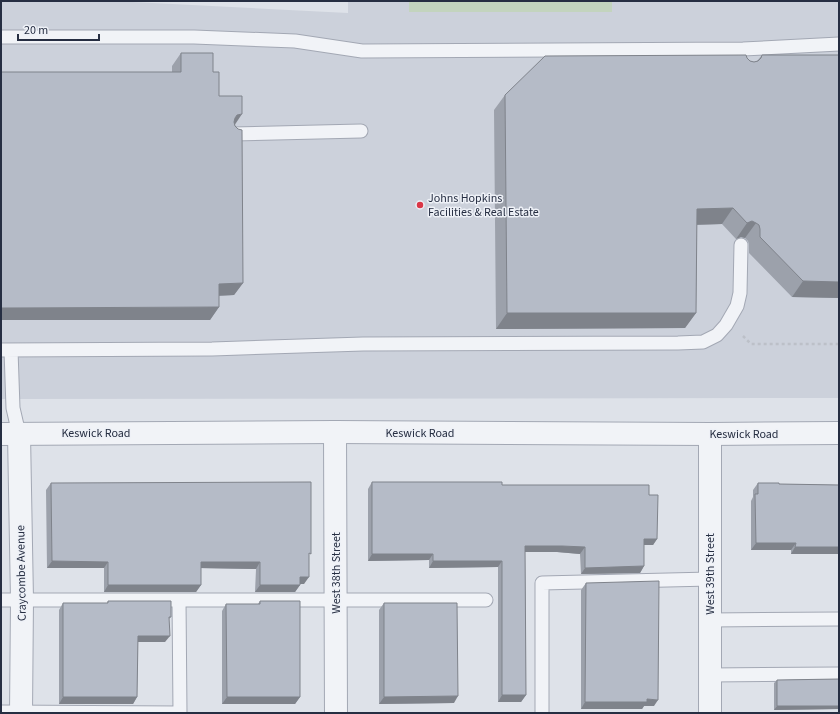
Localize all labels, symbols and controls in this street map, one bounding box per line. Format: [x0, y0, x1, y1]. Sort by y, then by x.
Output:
scale bar [18, 16, 99, 42]
text: 20 m [24, 22, 48, 39]
place label: Johns Hopkins Facilities & Real Estate [428, 190, 539, 221]
marker: Johns Hopkins Facilities & Real Estate [415, 200, 425, 210]
street label: Keswick Road [62, 425, 131, 442]
street label: Keswick Road [386, 425, 455, 442]
street label: Keswick Road [710, 426, 779, 443]
street label: Craycombe Avenue [12, 525, 31, 621]
street label: West 38th Street [328, 532, 345, 614]
street label: West 39th Street [702, 533, 719, 615]

